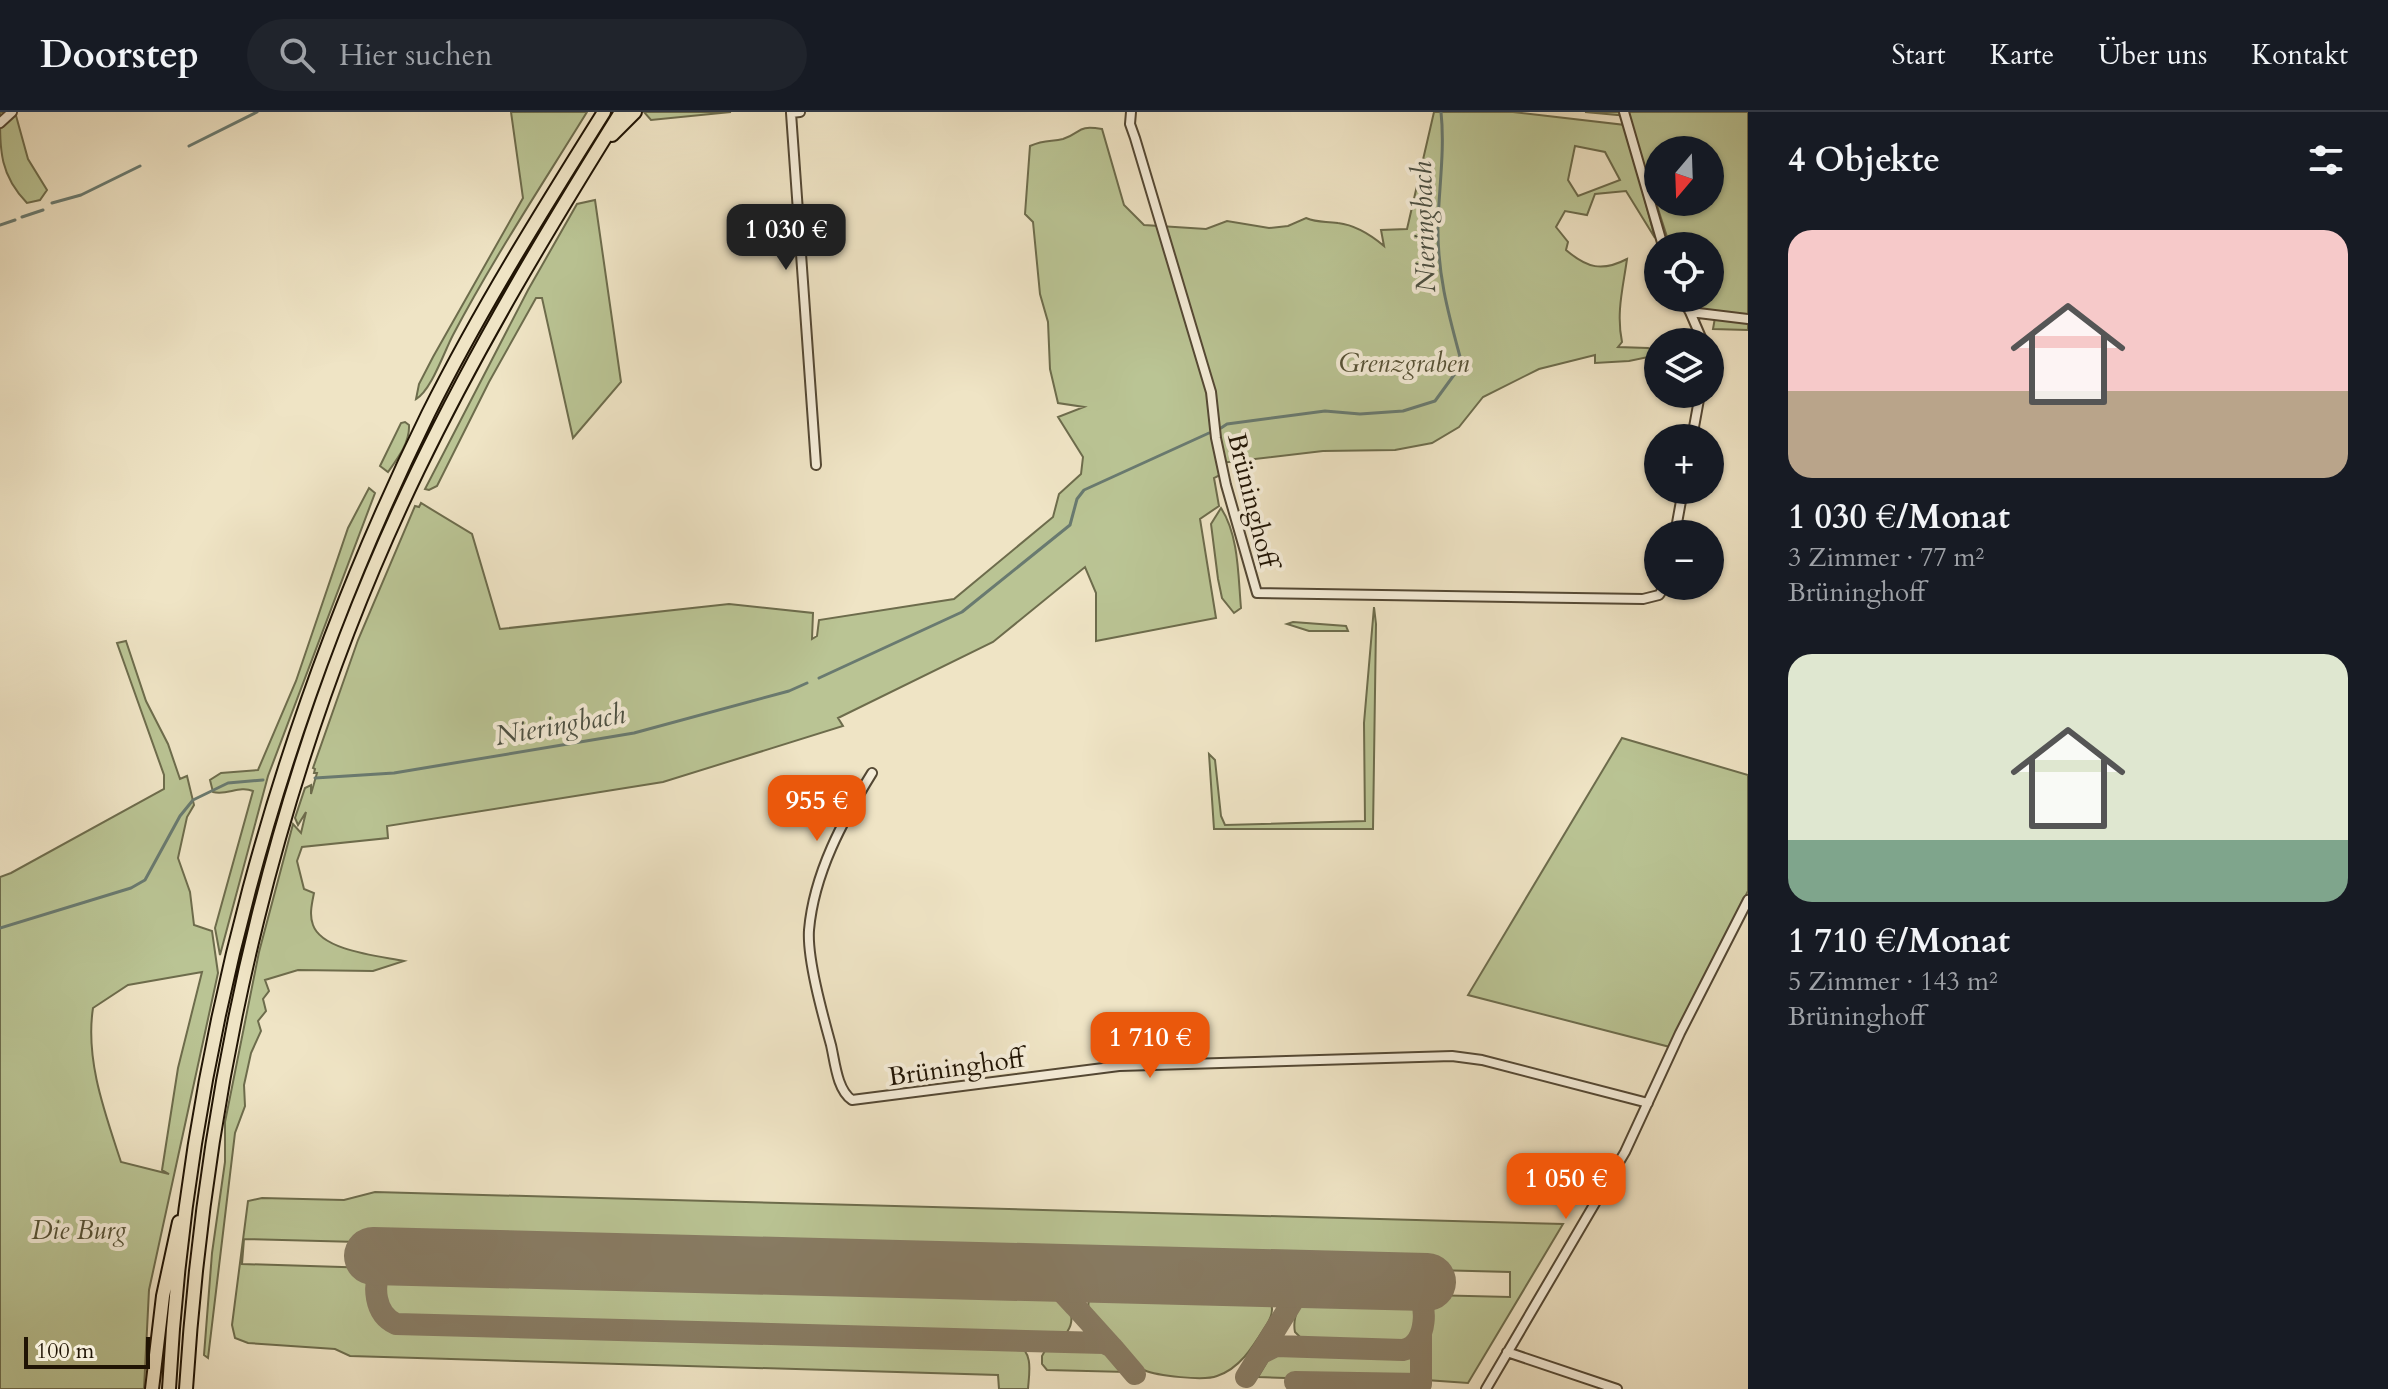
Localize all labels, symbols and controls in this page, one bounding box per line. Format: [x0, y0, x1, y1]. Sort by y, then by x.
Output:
search box [247, 19, 807, 91]
text: Doorstep [40, 29, 199, 81]
icon: search [275, 33, 319, 77]
text: Hier suchen [339, 35, 492, 76]
text: Start [1892, 36, 1946, 74]
text: Karte [1990, 36, 2054, 74]
text: Über uns [2098, 36, 2207, 74]
text: Kontakt [2251, 36, 2348, 74]
north arrow [1644, 136, 1724, 216]
map controls [1644, 136, 1724, 600]
text: 4 Objekte [1788, 137, 1940, 183]
icon: filters [2304, 138, 2348, 182]
water label: Nieringbach [1403, 160, 1445, 293]
pin: 1 030 € [712, 204, 860, 272]
text: 1 030 € [745, 212, 827, 247]
button: locate [1644, 232, 1724, 312]
icon: home [1996, 282, 2140, 426]
button: layers [1644, 328, 1724, 408]
park label: Grenzgraben [1339, 346, 1470, 381]
button: + [1644, 424, 1724, 504]
street label: Brüninghoff [1219, 430, 1287, 575]
text: 1 030 €/Monat [1788, 494, 2010, 540]
button: − [1644, 520, 1724, 600]
text: 3 Zimmer · 77 m² [1788, 540, 1984, 575]
text: Brüninghoff [1788, 575, 1925, 610]
water label: Nieringbach [492, 695, 629, 755]
icon: home [1996, 706, 2140, 850]
pin: 955 € [761, 775, 873, 843]
text: 955 € [786, 783, 848, 818]
text: 1 710 €/Monat [1788, 918, 2010, 964]
text: 5 Zimmer · 143 m² [1788, 964, 1998, 999]
text: Brüninghoff [1788, 999, 1925, 1034]
pin: 1 710 € [1076, 1012, 1224, 1080]
text: 1 710 € [1109, 1020, 1191, 1055]
street label: Brüninghoff [886, 1040, 1031, 1094]
pin: 1 050 € [1492, 1153, 1640, 1221]
text: 1 050 € [1525, 1161, 1607, 1196]
park label: Die Burg [32, 1213, 127, 1248]
scale bar [24, 1333, 150, 1369]
text: 100 m [36, 1336, 94, 1366]

